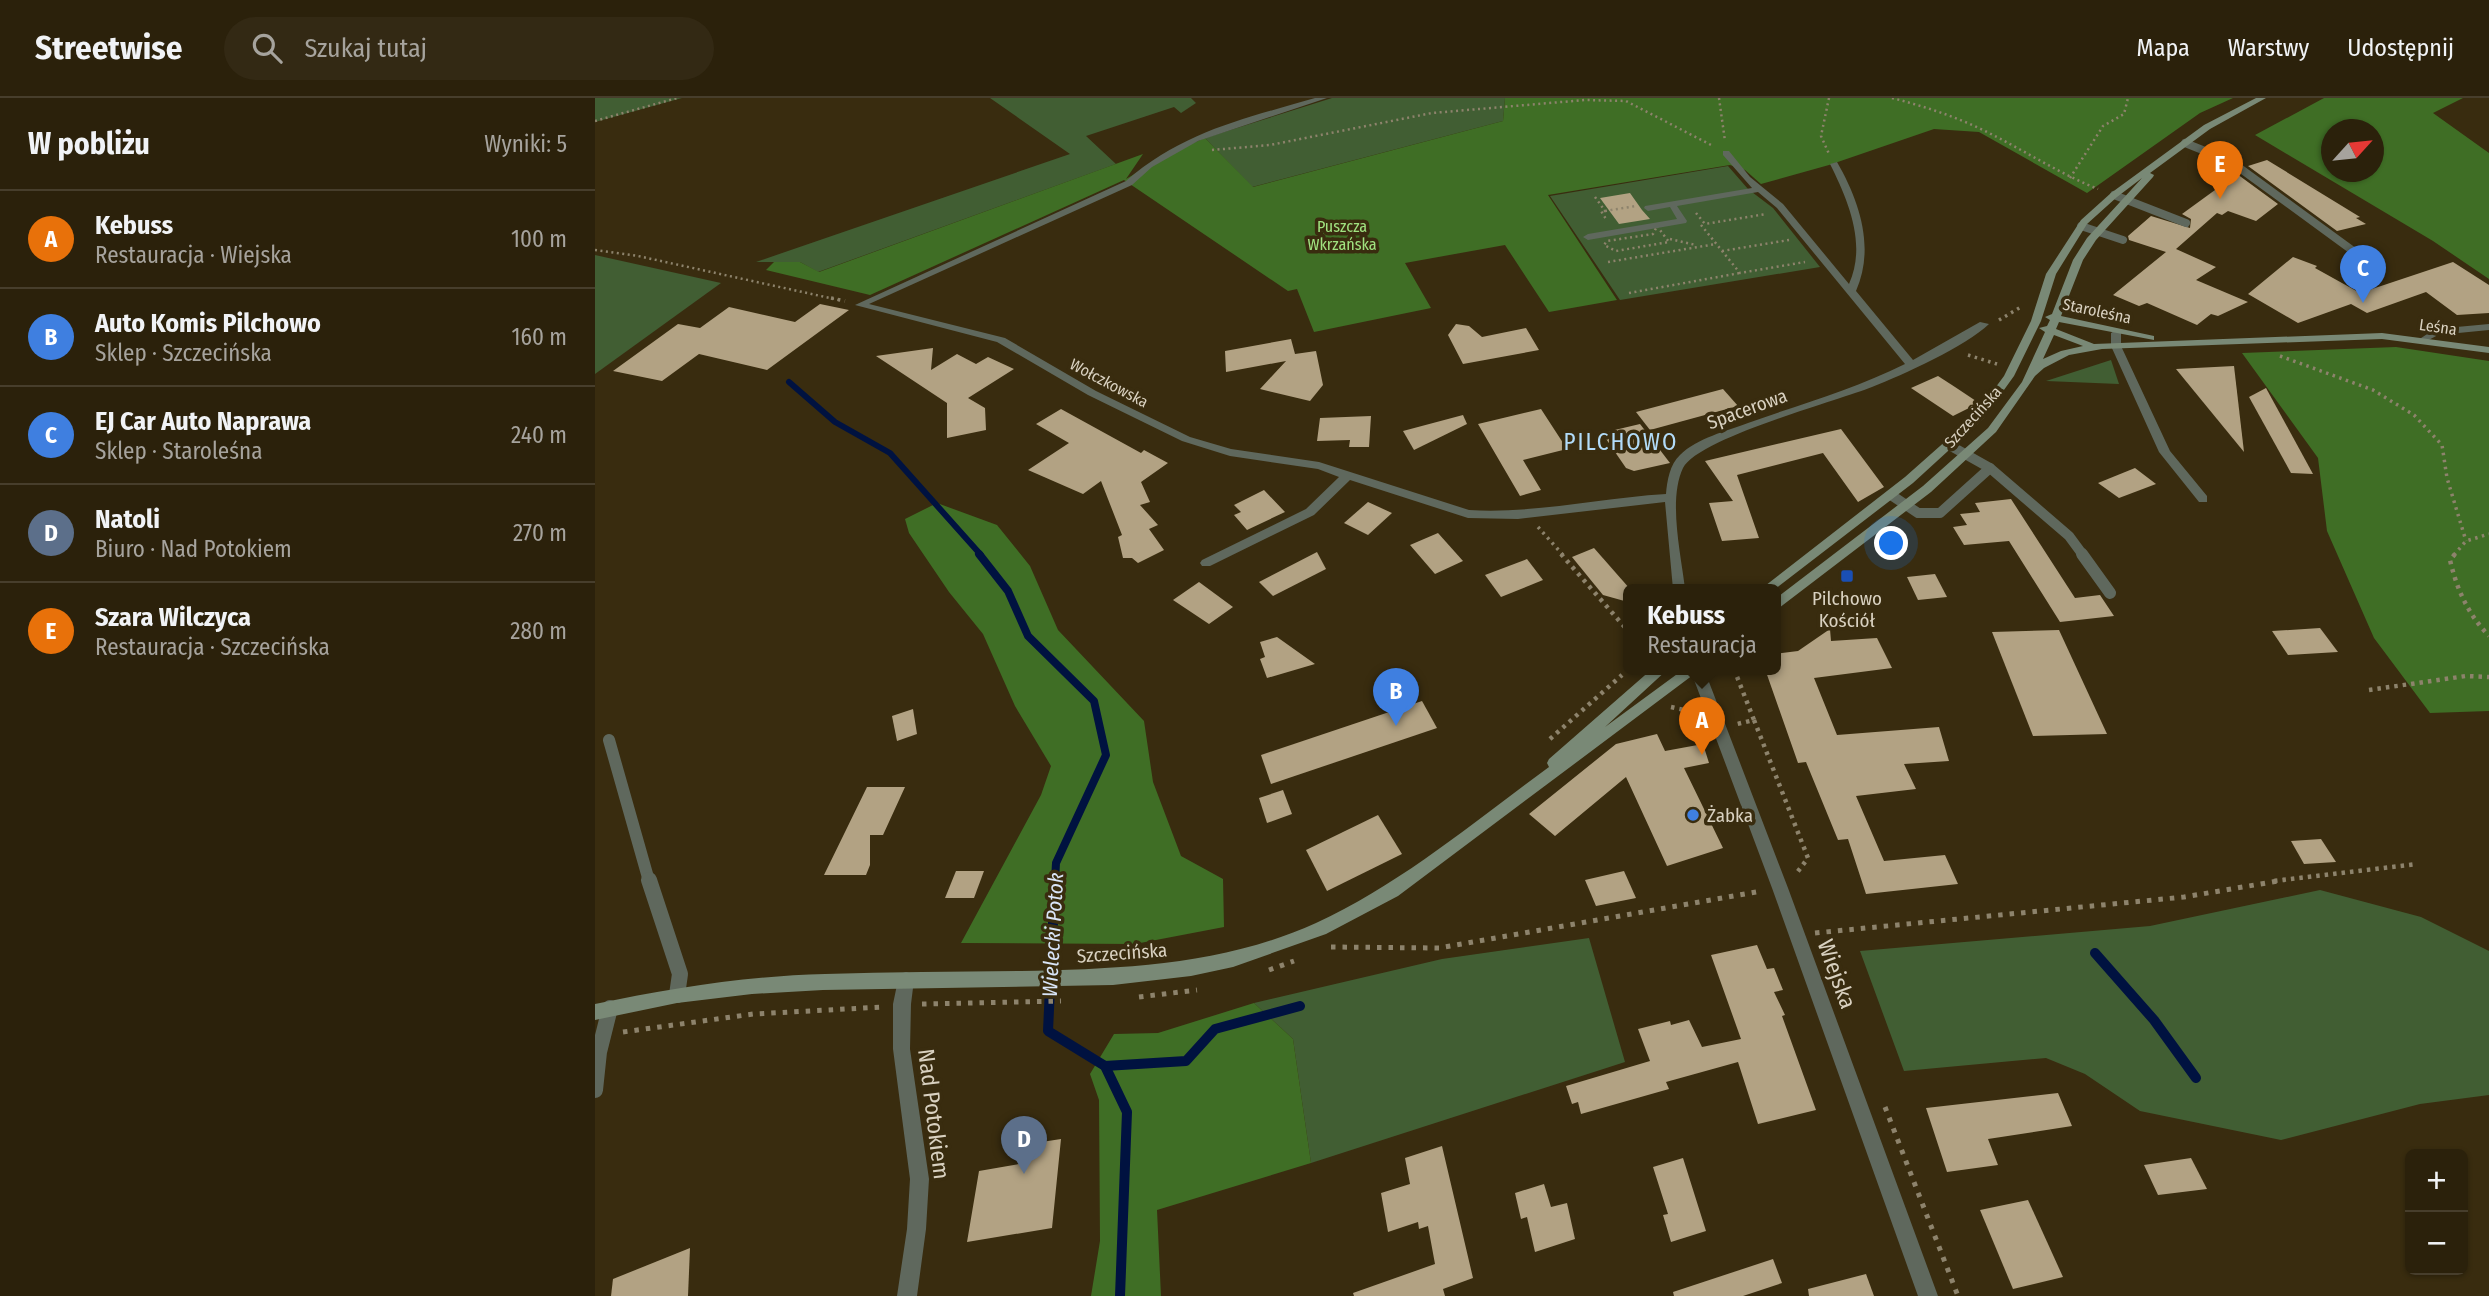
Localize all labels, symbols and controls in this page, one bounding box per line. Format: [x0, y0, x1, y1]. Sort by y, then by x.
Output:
search box [224, 17, 714, 80]
text: Streetwise [35, 28, 182, 68]
icon: search [248, 29, 286, 67]
text: Szukaj tutaj [304, 33, 427, 64]
text: Mapa [2137, 34, 2190, 62]
text: Warstwy [2228, 34, 2309, 62]
text: Udostępnij [2347, 34, 2454, 62]
north arrow [2321, 119, 2384, 182]
text: W pobliżu [28, 126, 150, 162]
text: Wyniki: 5 [484, 130, 567, 158]
pin: E [2197, 141, 2243, 199]
text: Kebuss [95, 210, 173, 241]
park label: Puszcza Wkrzańska [1307, 217, 1377, 254]
text: A [45, 225, 57, 253]
text: 100 m [511, 225, 567, 253]
text: Restauracja · Wiejska [95, 241, 292, 269]
pin: C [2340, 245, 2386, 303]
street label: Staroleśna [2061, 294, 2133, 328]
text: Auto Komis Pilchowo [95, 308, 321, 339]
street label: Leśna [2418, 315, 2458, 339]
text: B [45, 323, 57, 351]
text: 160 m [512, 323, 567, 351]
text: Sklep · Szczecińska [95, 339, 272, 367]
street label: Wołczkowska [1067, 354, 1152, 412]
street label: Szczecińska [1940, 382, 2006, 452]
street label: Spacerowa [1704, 384, 1790, 434]
text: EJ Car Auto Naprawa [95, 406, 311, 437]
text: C [45, 421, 57, 449]
text: 240 m [511, 421, 567, 449]
district label: PILCHOWO [1564, 428, 1678, 456]
text: Sklep · Staroleśna [95, 437, 262, 465]
text: Natoli [95, 504, 160, 535]
text: D [44, 519, 58, 547]
text: 270 m [513, 519, 567, 547]
your location [1874, 526, 1908, 560]
text: Biuro · Nad Potokiem [95, 535, 292, 563]
marker: Pilchowo Kościół [1839, 568, 1855, 584]
popup [1623, 584, 1781, 675]
place label: Pilchowo Kościół [1812, 587, 1882, 632]
text: Kebuss [1647, 600, 1725, 631]
text: Szara Wilczyca [95, 602, 251, 633]
text: E [46, 617, 56, 645]
text: 280 m [510, 617, 567, 645]
text: Restauracja [1647, 631, 1757, 659]
text: Restauracja · Szczecińska [95, 633, 330, 661]
pin: B [1373, 668, 1419, 726]
pin: A [1679, 697, 1725, 755]
place label: Żabka [1707, 804, 1753, 827]
marker: Żabka [1685, 807, 1701, 823]
water label: Wielecki Potok [1037, 872, 1069, 998]
street label: Wiejska [1812, 936, 1862, 1012]
street label: Szczecińska [1076, 938, 1168, 968]
street label: Nad Potokiem [912, 1047, 956, 1181]
pin: D [1001, 1116, 1047, 1174]
map controls [2405, 1149, 2468, 1275]
button: + [2405, 1149, 2468, 1212]
button: − [2405, 1212, 2468, 1275]

